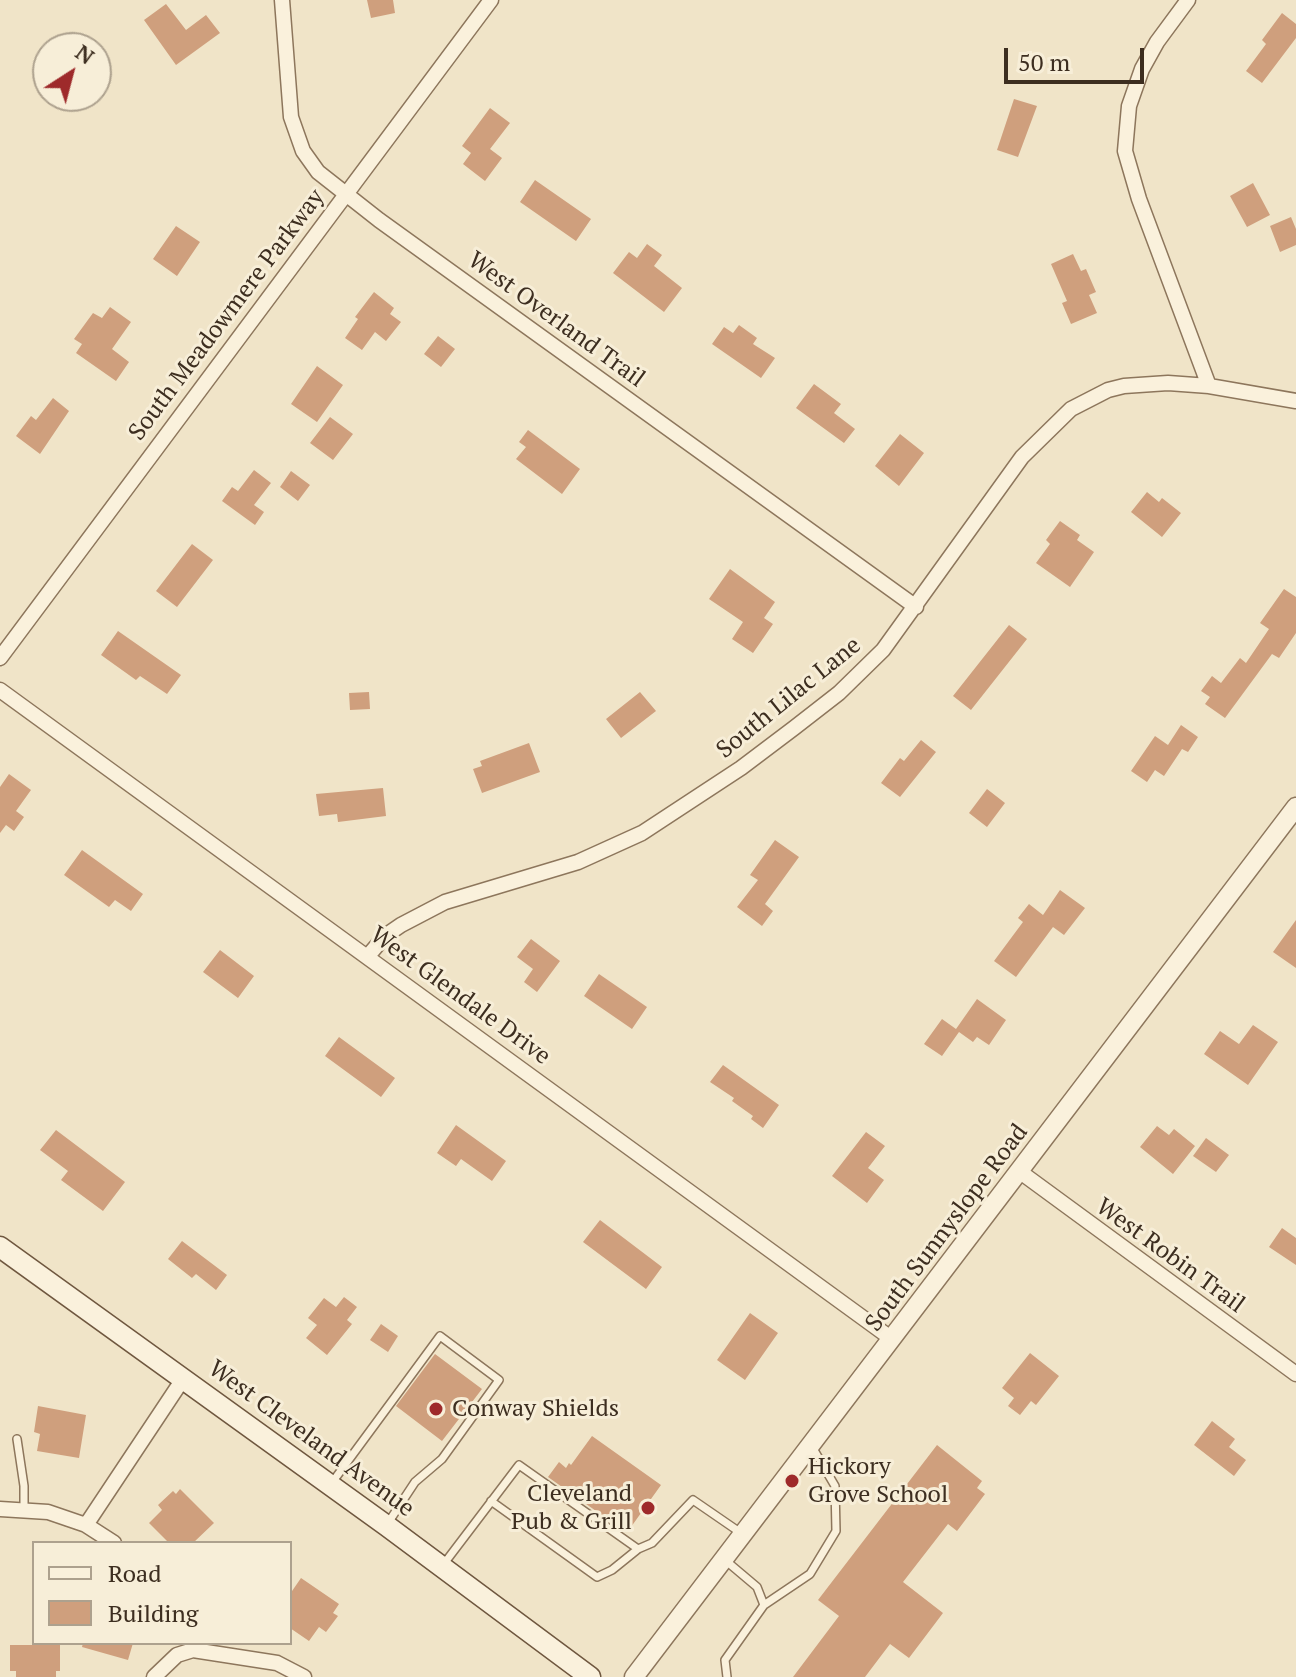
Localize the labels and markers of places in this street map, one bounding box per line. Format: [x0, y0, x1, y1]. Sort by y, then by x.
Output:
place label: Conway Shields [452, 1395, 619, 1423]
marker: Conway Shields [427, 1400, 445, 1418]
place label: Hickory Grove School [808, 1453, 948, 1509]
marker: Hickory Grove School [783, 1472, 801, 1490]
place label: Cleveland Pub & Grill [511, 1480, 632, 1536]
marker: Cleveland Pub & Grill [639, 1499, 657, 1517]

